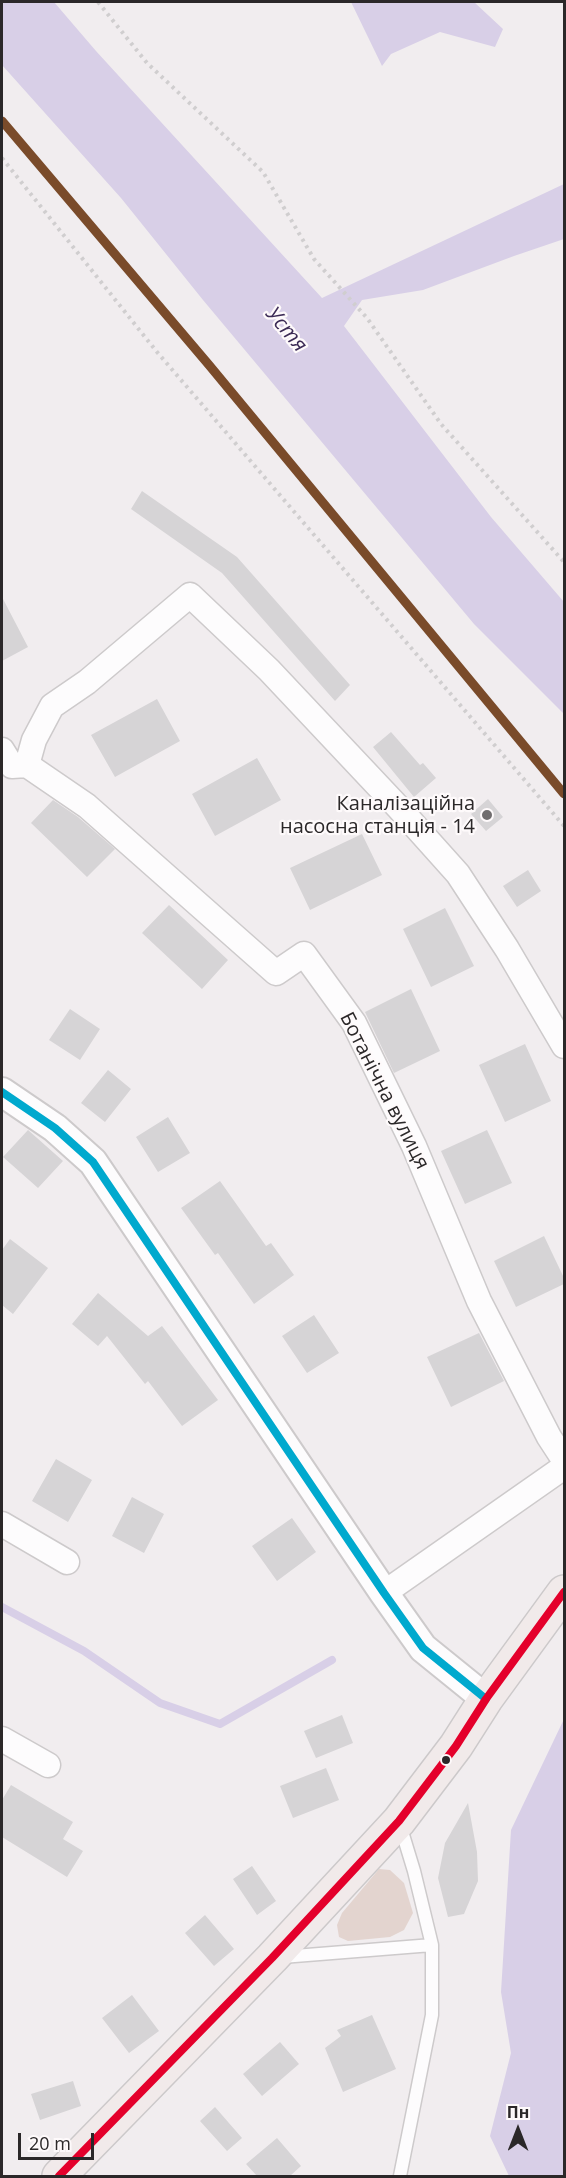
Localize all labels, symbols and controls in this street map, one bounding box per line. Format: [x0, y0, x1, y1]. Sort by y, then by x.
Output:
water label: Устя [260, 302, 312, 358]
place label: Каналізаційна насосна станція - 14 [280, 792, 475, 839]
marker: Каналізаційна насосна станція - 14 [480, 808, 494, 822]
street label: Ботанічна вулиця [334, 1009, 434, 1173]
unlabelled marker [440, 1754, 452, 1766]
north arrow [488, 2100, 548, 2160]
text: Пн [507, 2101, 529, 2123]
scale bar [21, 2121, 98, 2159]
text: 20 m [29, 2131, 71, 2155]

